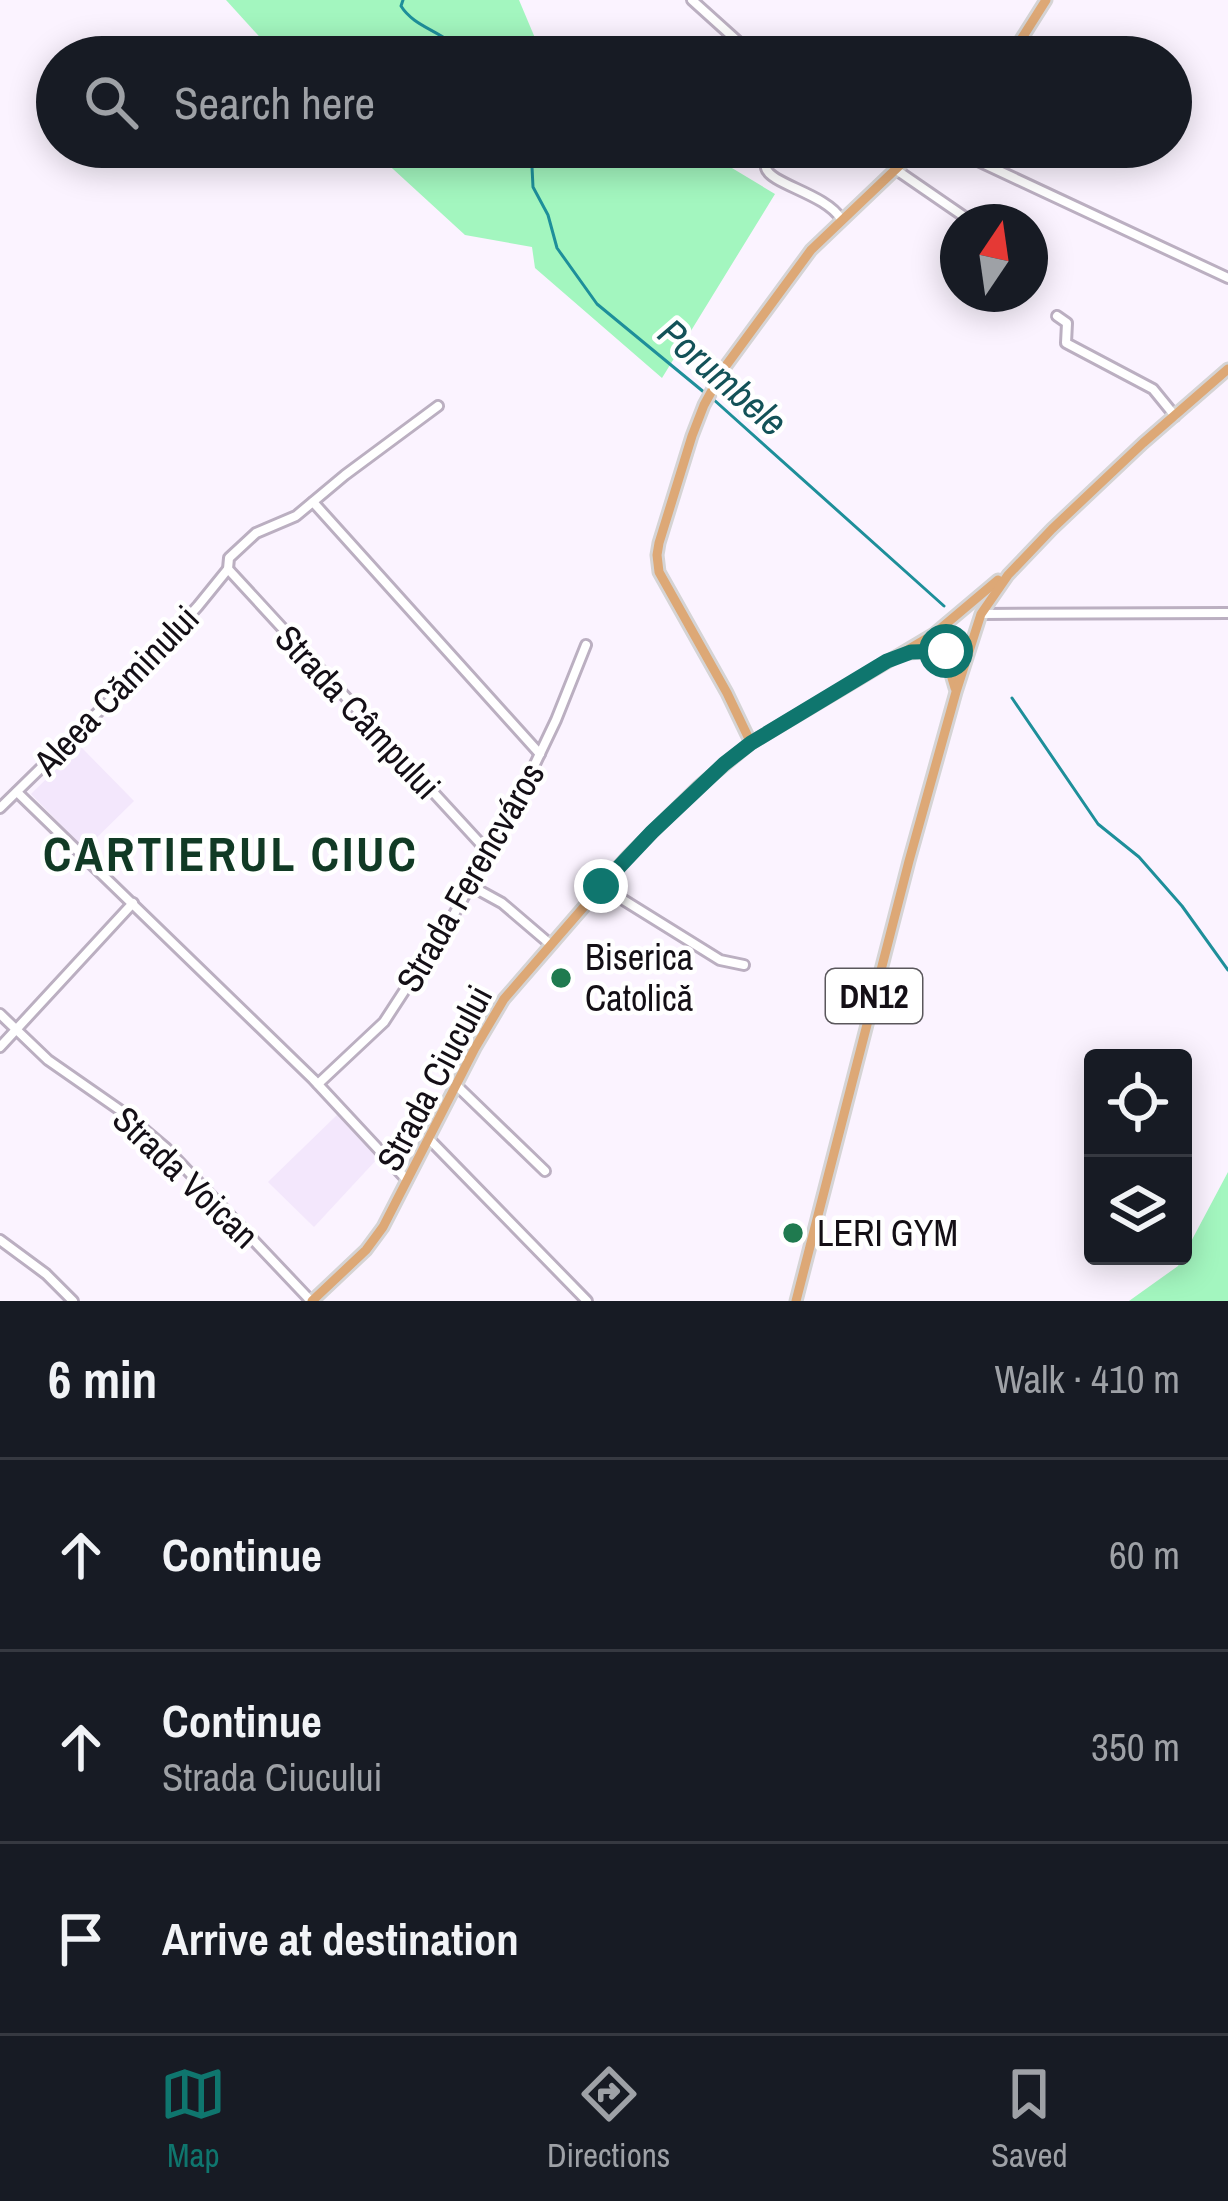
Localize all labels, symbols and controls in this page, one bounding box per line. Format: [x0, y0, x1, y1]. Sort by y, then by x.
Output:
search box [36, 36, 1192, 168]
icon: search [78, 69, 144, 135]
text: Search here [174, 72, 375, 133]
north arrow [940, 204, 1048, 312]
water label: Porumbele [648, 307, 798, 447]
street label: Aleea Căminului [22, 595, 209, 786]
street label: Strada Câmpului [265, 615, 451, 809]
route start [919, 624, 973, 678]
street label: Strada Ferencváros [385, 753, 555, 1001]
district label: CARTIERUL CIUC [43, 821, 419, 886]
route end [574, 859, 628, 913]
place label: Biserica Catolică [585, 933, 693, 1022]
marker: Biserica Catolică [548, 965, 574, 991]
road number: DN12 [826, 969, 922, 1023]
street label: Strada Ciucului [365, 977, 503, 1179]
map controls [1084, 1049, 1192, 1265]
button: locate [1084, 1049, 1192, 1157]
street label: Strada Voican [103, 1095, 269, 1259]
button: layers [1084, 1157, 1192, 1265]
place label: LERI GYM [817, 1209, 958, 1257]
marker: LERI GYM [780, 1220, 806, 1246]
text: 6 min [48, 1345, 157, 1414]
text: Walk · 410 m [995, 1353, 1180, 1405]
icon: ahead [48, 1522, 114, 1588]
text: Continue [162, 1524, 322, 1585]
text: 60 m [1109, 1529, 1180, 1581]
text: Continue [162, 1690, 322, 1751]
icon: ahead [48, 1714, 114, 1780]
text: 350 m [1091, 1721, 1180, 1773]
text: Strada Ciucului [162, 1751, 382, 1803]
icon: arrive [48, 1906, 114, 1972]
text: Arrive at destination [162, 1908, 519, 1969]
tab: Map [160, 2061, 226, 2177]
tab: Directions [547, 2061, 670, 2177]
tab: Saved [991, 2061, 1068, 2177]

